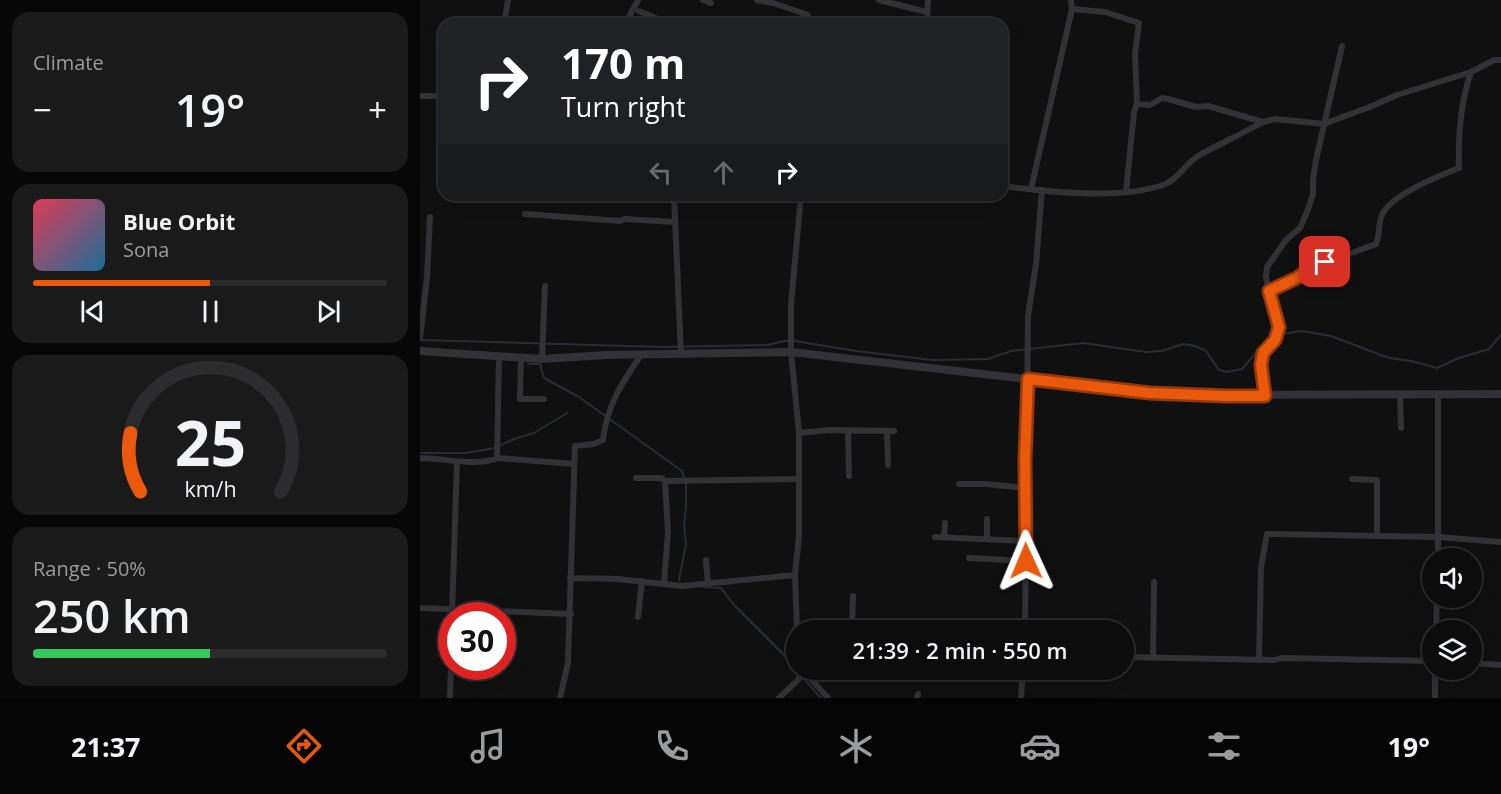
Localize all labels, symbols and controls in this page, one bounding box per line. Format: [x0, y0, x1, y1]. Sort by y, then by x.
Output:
text: 170 m [561, 34, 685, 91]
icon: right [462, 42, 540, 120]
text: Climate [33, 49, 104, 76]
text: 19° [175, 79, 245, 140]
text: − [33, 87, 52, 132]
text: + [368, 87, 387, 132]
text: Turn right [561, 88, 686, 125]
icon: left [644, 156, 677, 189]
icon: ahead [707, 156, 740, 189]
icon: right [770, 156, 803, 189]
text: Blue Orbit [123, 206, 235, 236]
text: Sona [123, 236, 169, 263]
pin [1299, 236, 1350, 287]
icon: arrive [1308, 245, 1341, 278]
icon: previous [76, 295, 109, 328]
icon: pause [194, 295, 227, 328]
icon: next [312, 295, 345, 328]
text: 25 [174, 399, 246, 484]
text: km/h [184, 474, 236, 503]
position arrow [994, 529, 1058, 593]
map controls [1422, 548, 1482, 680]
button: sound [1422, 548, 1482, 608]
text: Range · 50% [33, 555, 146, 582]
text: 250 km [33, 585, 191, 646]
speed limit sign: 30 [438, 602, 516, 680]
button: layers [1422, 620, 1482, 680]
text: 21:39 · 2 min · 550 m [852, 635, 1068, 665]
icon: directions [283, 725, 325, 767]
icon: music [467, 725, 509, 767]
icon: phone [651, 725, 693, 767]
icon: climate [835, 725, 877, 767]
icon: car [1019, 725, 1061, 767]
icon: filters [1203, 725, 1245, 767]
text: 21:37 [71, 728, 141, 765]
text: 19° [1387, 728, 1430, 765]

